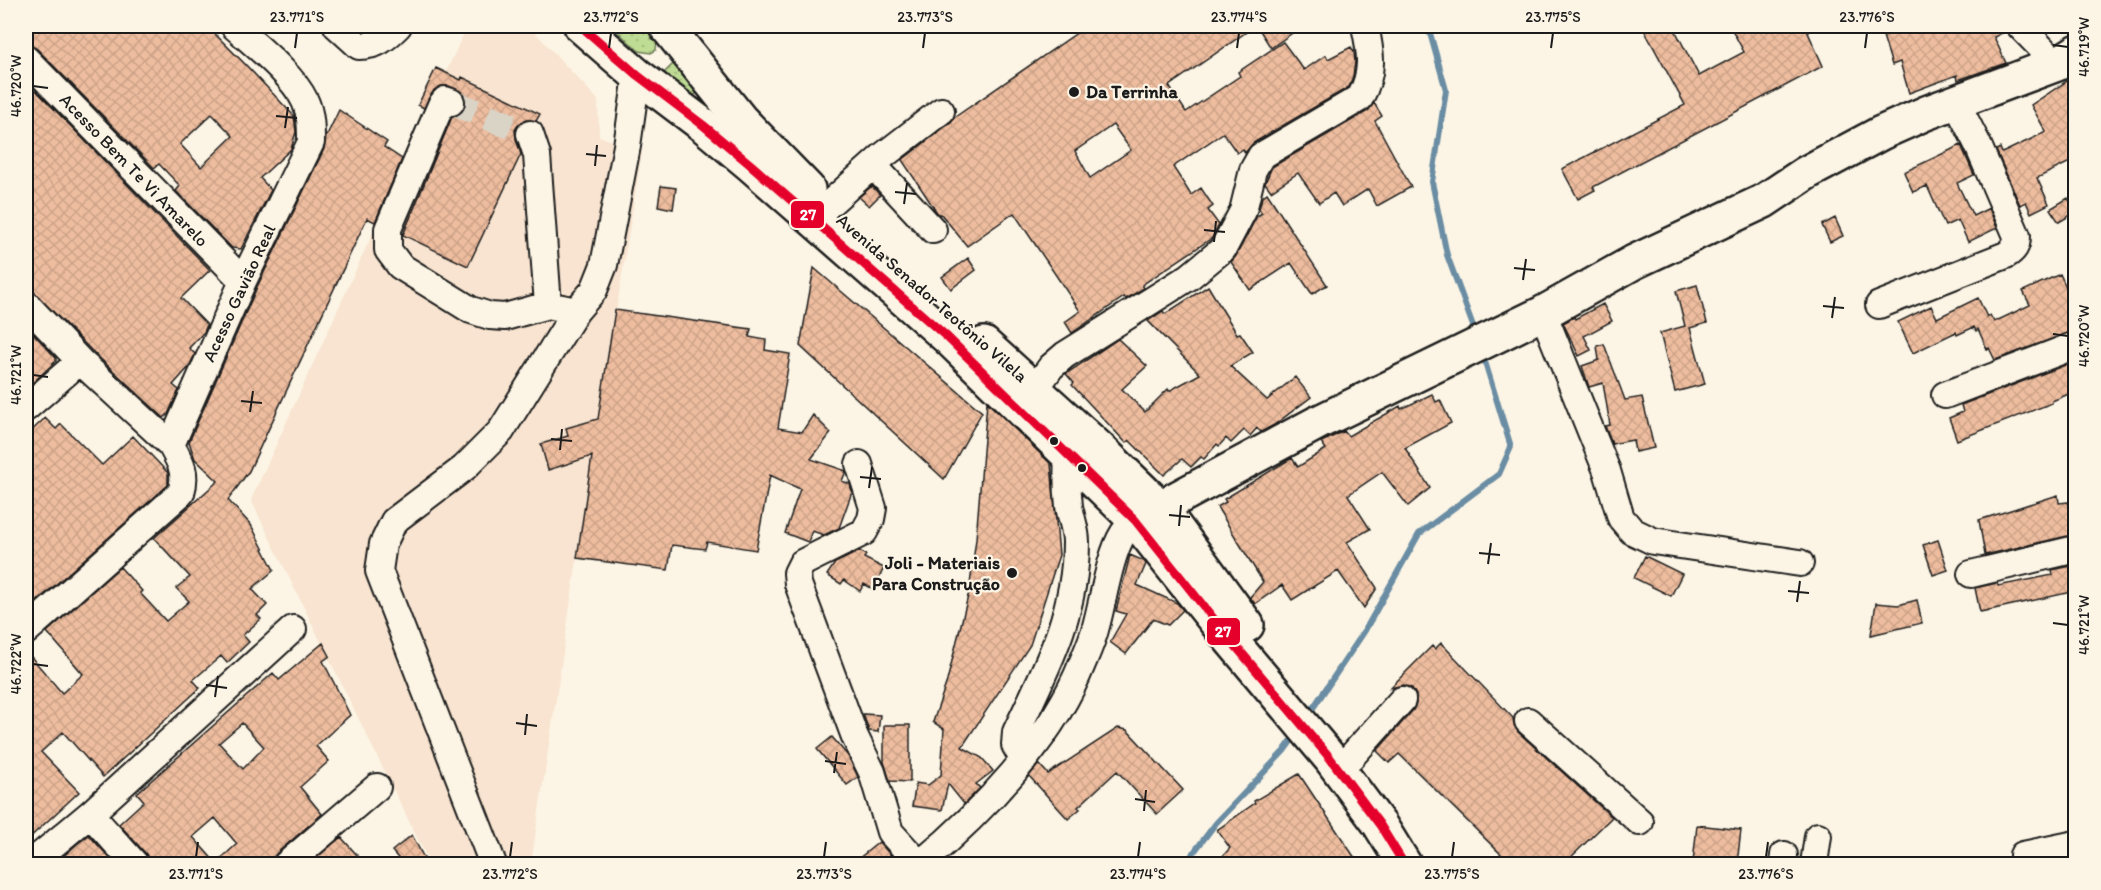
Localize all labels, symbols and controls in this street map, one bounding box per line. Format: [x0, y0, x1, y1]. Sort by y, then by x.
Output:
text: 23.771°S [270, 8, 324, 26]
text: 23.772°S [583, 8, 639, 26]
text: 23.773°S [897, 8, 953, 26]
text: 23.774°S [1211, 8, 1267, 26]
text: 23.775°S [1525, 8, 1581, 26]
text: 23.776°S [1839, 8, 1895, 26]
text: 46.719°W [2075, 17, 2093, 77]
text: 46.720°W [7, 55, 25, 117]
place label: Da Terrinha [1086, 81, 1178, 103]
marker: Da Terrinha [1067, 85, 1081, 99]
street label: Acesso Bem Te Vi Amarelo [55, 89, 213, 251]
line badge: 27 [790, 200, 825, 229]
text: 27 [800, 205, 816, 224]
street label: Avenida Senador Teotônio Vilela [832, 209, 1033, 387]
street label: Acesso Gavião Real [198, 221, 280, 365]
text: 46.720°W [2075, 305, 2093, 367]
text: 46.721°W [7, 345, 25, 405]
unlabelled marker [1048, 435, 1060, 447]
unlabelled marker [1076, 462, 1088, 474]
place label: Joli - Materiais Para Construção [872, 552, 1000, 595]
marker: Joli - Materiais Para Construção [1005, 566, 1019, 580]
text: 46.721°W [2075, 595, 2093, 655]
line badge: 27 [1206, 617, 1241, 646]
text: 27 [1215, 622, 1231, 641]
text: 46.722°W [7, 633, 25, 695]
text: 23.771°S [169, 865, 223, 883]
text: 23.772°S [482, 865, 538, 883]
text: 23.773°S [796, 865, 852, 883]
text: 23.774°S [1110, 865, 1166, 883]
text: 23.775°S [1424, 865, 1480, 883]
text: 23.776°S [1738, 865, 1794, 883]

